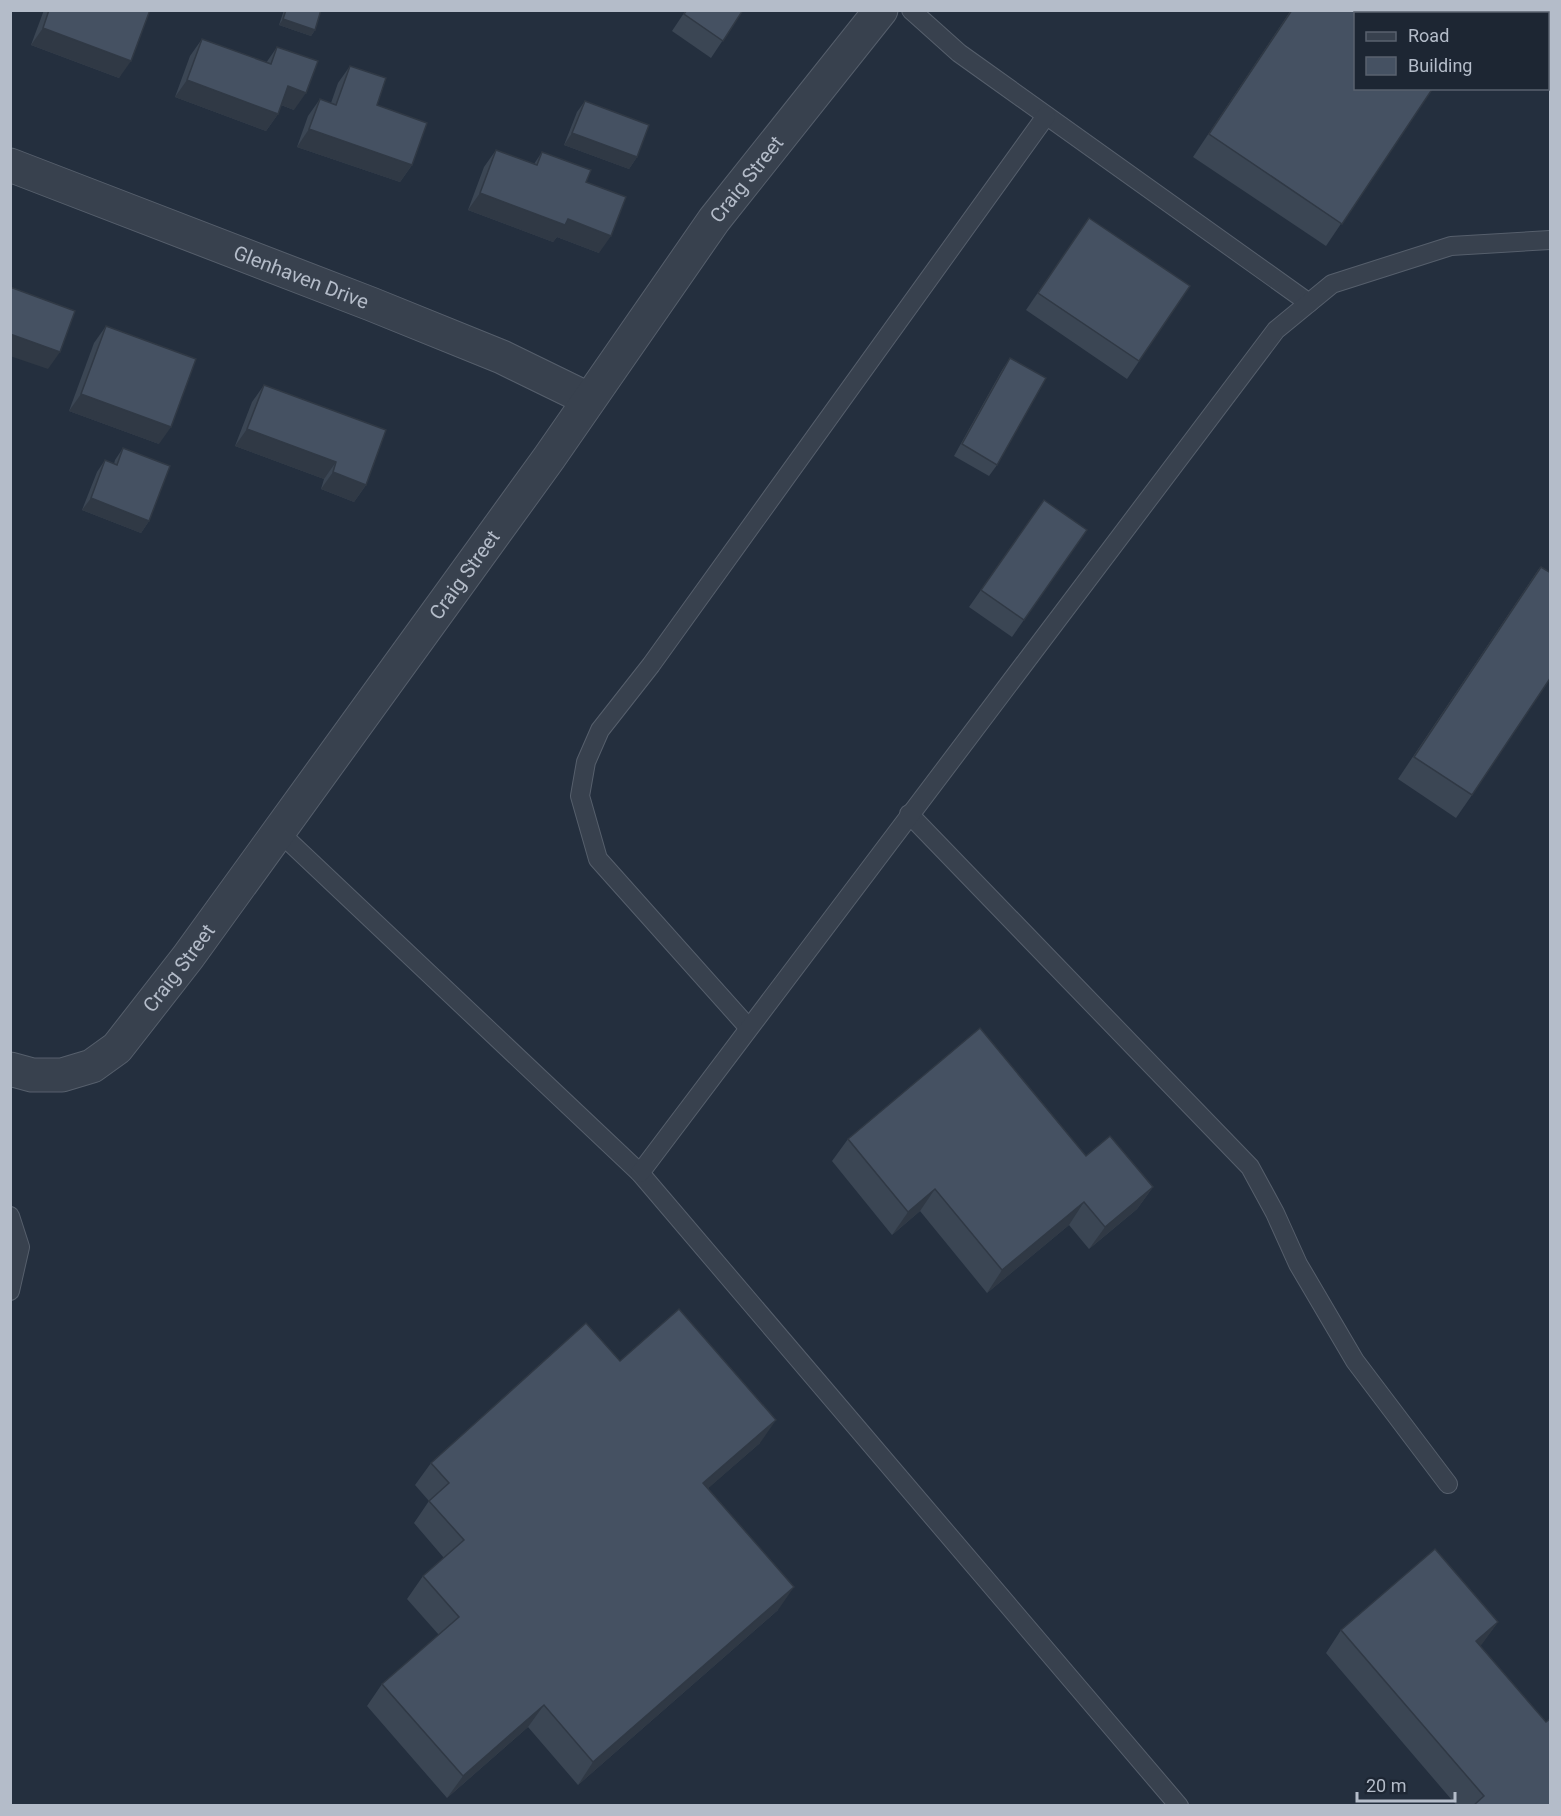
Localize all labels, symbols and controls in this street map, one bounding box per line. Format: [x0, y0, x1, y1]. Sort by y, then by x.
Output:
legend [1354, 12, 1549, 90]
text: Road [1408, 25, 1449, 46]
text: Building [1408, 55, 1472, 76]
street label: Craig Street [705, 131, 788, 227]
street label: Glenhaven Drive [230, 240, 372, 314]
street label: Craig Street [424, 526, 505, 624]
street label: Craig Street [138, 919, 220, 1017]
scale bar [1357, 1765, 1454, 1803]
text: 20 m [1366, 1775, 1406, 1796]

